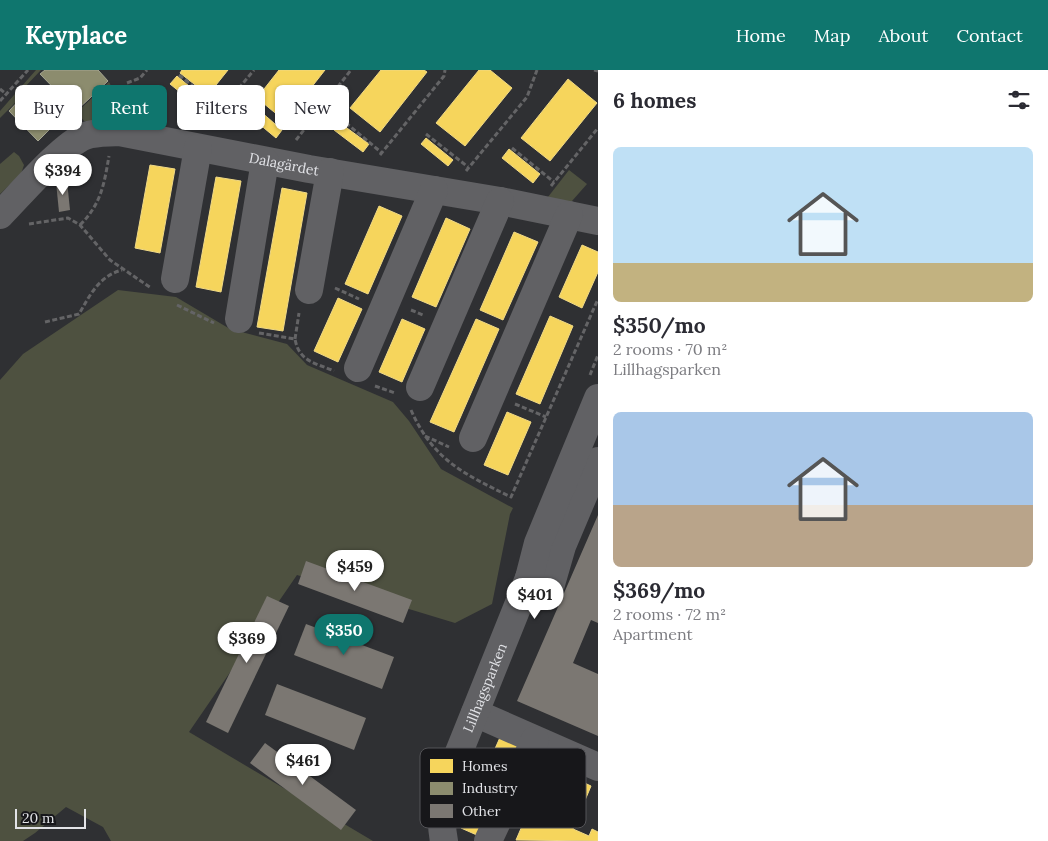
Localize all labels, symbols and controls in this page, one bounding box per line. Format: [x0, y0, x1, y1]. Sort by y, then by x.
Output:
text: Keyplace [25, 20, 127, 51]
text: Home [736, 24, 786, 47]
text: Map [814, 24, 850, 47]
text: About [878, 24, 928, 47]
text: Contact [956, 24, 1023, 47]
chip: Buy [15, 85, 82, 130]
chip: Rent [92, 85, 167, 130]
chip: Filters [177, 85, 265, 130]
chip: New [275, 85, 349, 130]
icon: filters [1005, 86, 1033, 114]
text: 6 homes [613, 87, 696, 114]
street label: Dalagärdet [247, 149, 321, 180]
pin: $394 [33, 154, 93, 196]
text: $394 [45, 160, 81, 180]
icon: home [778, 179, 868, 269]
text: $350/mo [613, 312, 706, 339]
text: 2 rooms · 70 m² [613, 339, 727, 359]
text: Lillhagsparken [613, 359, 721, 379]
icon: home [778, 444, 868, 534]
pin: $459 [325, 550, 385, 592]
text: $459 [337, 556, 373, 576]
text: $369/mo [613, 577, 705, 604]
pin: $401 [505, 578, 565, 620]
text: $401 [518, 584, 552, 604]
text: 2 rooms · 72 m² [613, 604, 726, 624]
pin: $350 [314, 614, 374, 656]
text: $350 [325, 620, 363, 640]
pin: $369 [217, 622, 277, 664]
text: Apartment [613, 624, 693, 644]
text: $369 [229, 628, 265, 648]
street label: Lillhagsparken [459, 640, 511, 735]
pin: $461 [273, 744, 333, 786]
legend [420, 748, 586, 828]
text: $461 [286, 750, 320, 770]
text: Homes [462, 757, 507, 775]
text: Industry [462, 779, 518, 797]
text: Other [462, 802, 501, 820]
scale bar [15, 806, 86, 829]
text: 20 m [22, 809, 54, 827]

